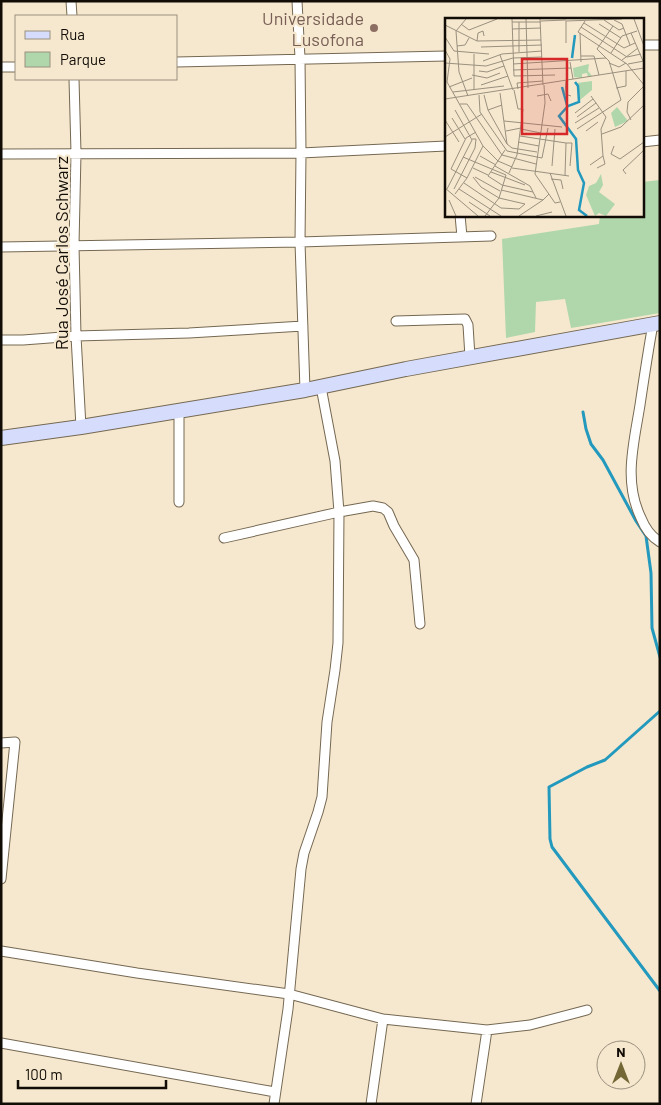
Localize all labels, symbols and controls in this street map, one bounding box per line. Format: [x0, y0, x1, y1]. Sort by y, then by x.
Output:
place label: Universidade Lusofona [262, 7, 364, 50]
legend [15, 15, 178, 80]
inset map [445, 18, 644, 216]
marker: Universidade Lusofona [368, 22, 380, 34]
text: Rua [60, 25, 85, 43]
text: Parque [60, 50, 106, 68]
street label: Rua José Carlos Schwarz [50, 156, 72, 350]
north arrow [596, 1040, 646, 1090]
text: N [616, 1043, 626, 1060]
scale bar [18, 1058, 165, 1090]
text: 100 m [25, 1065, 63, 1083]

